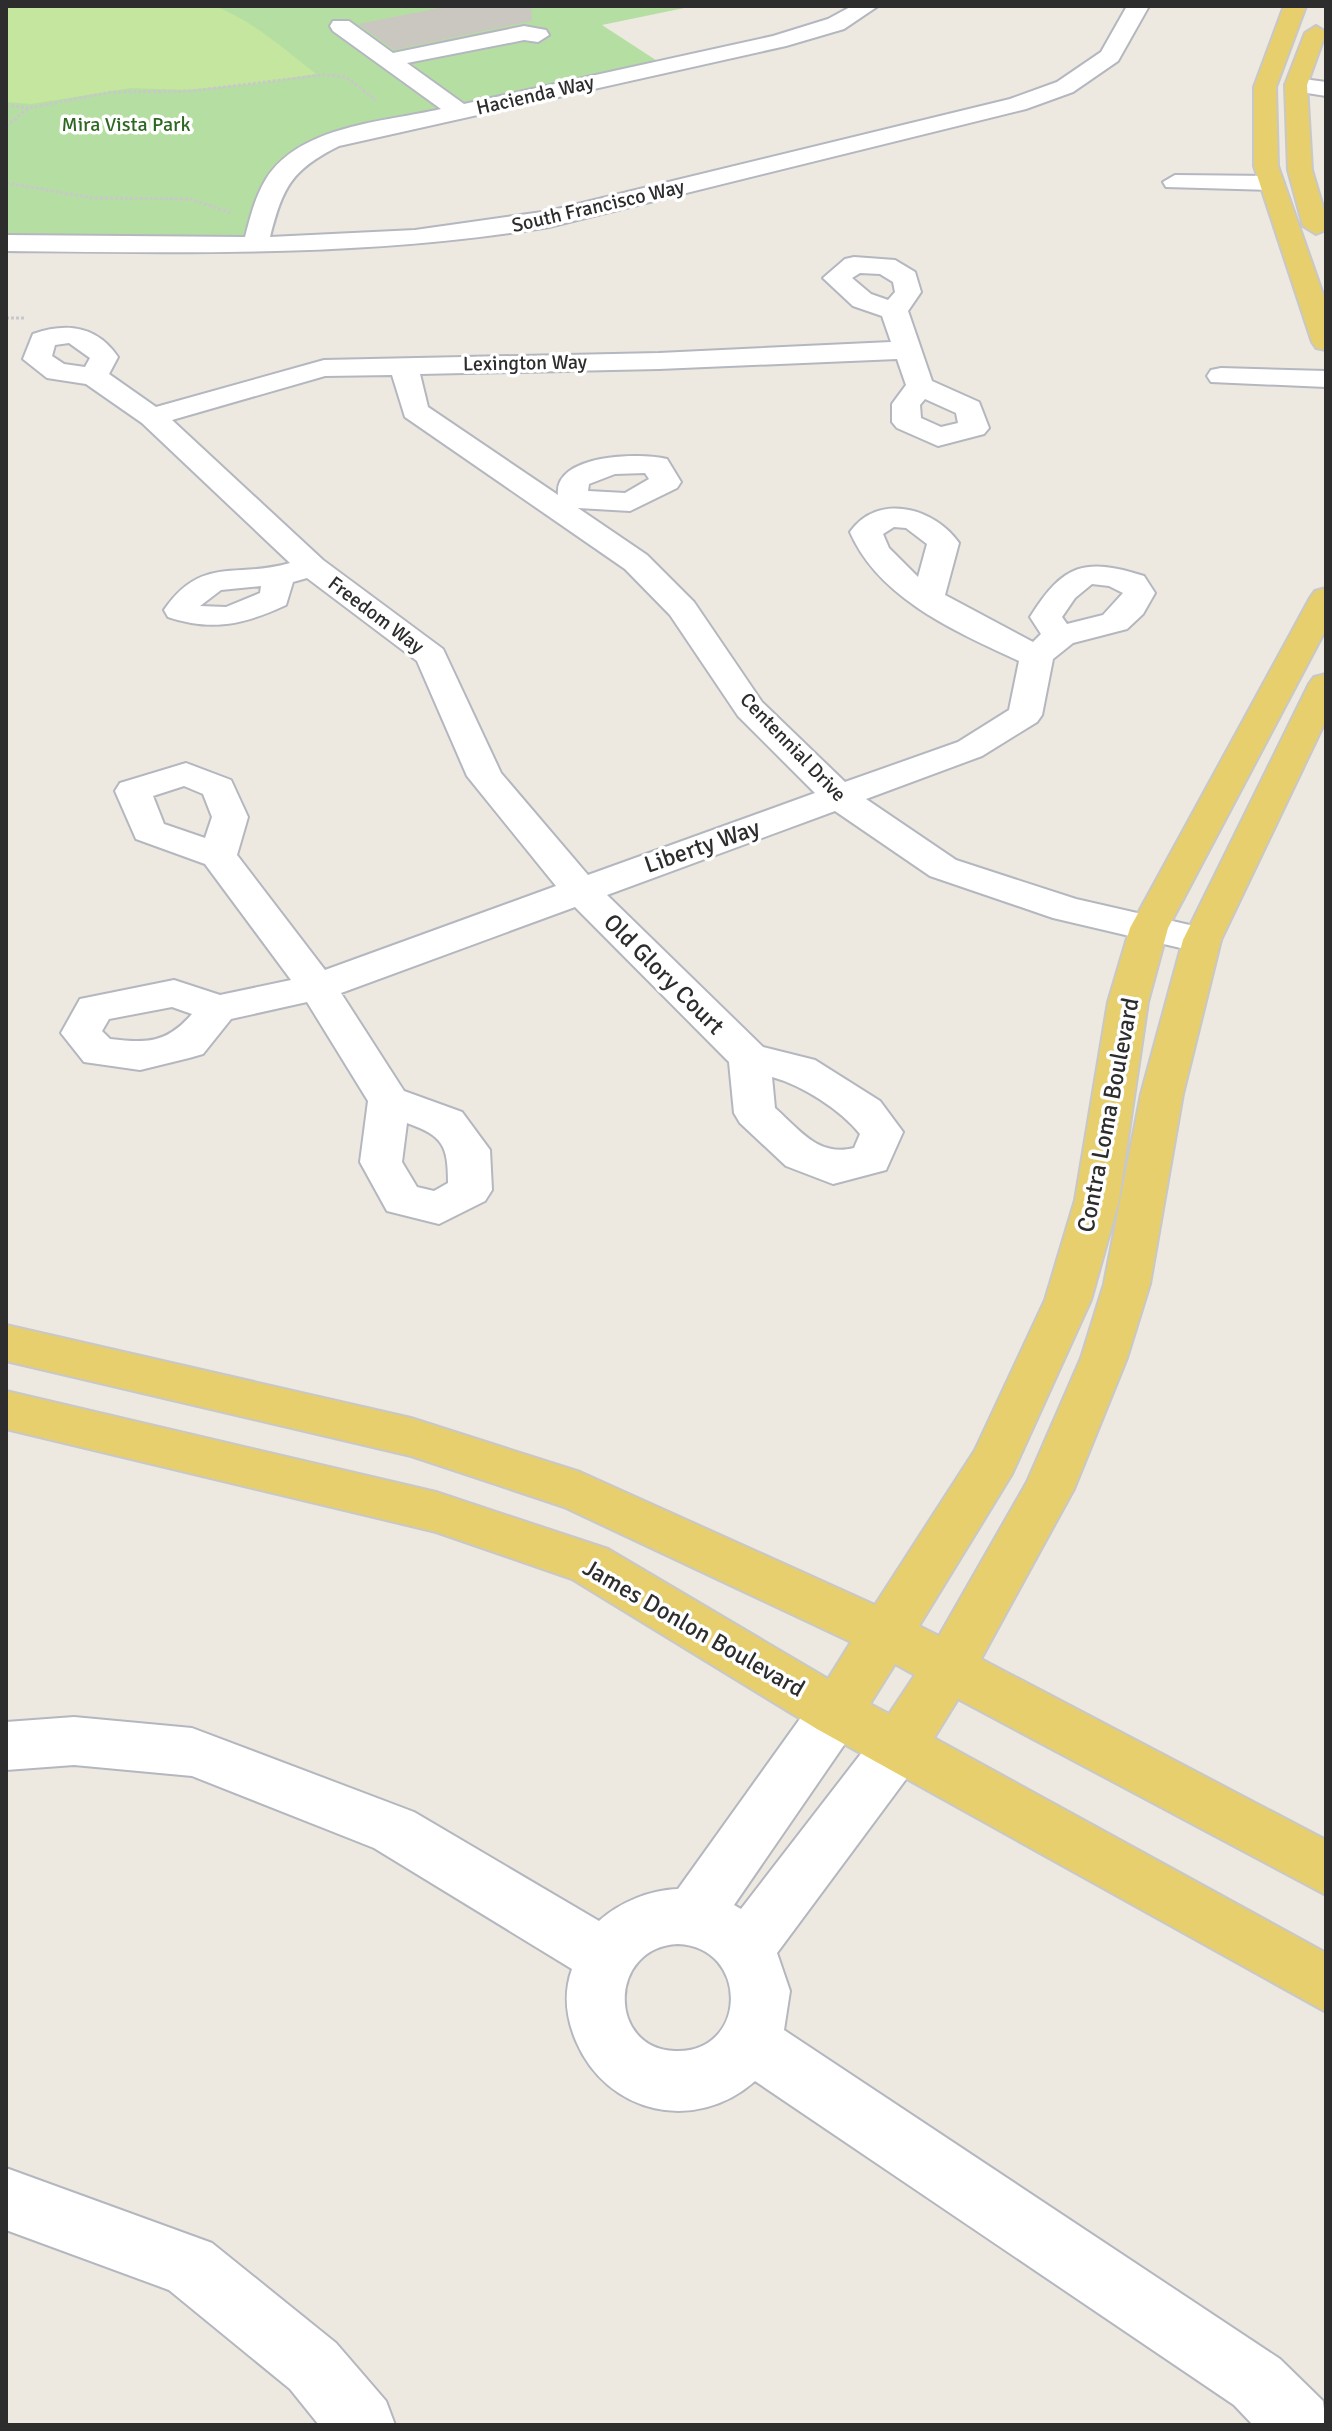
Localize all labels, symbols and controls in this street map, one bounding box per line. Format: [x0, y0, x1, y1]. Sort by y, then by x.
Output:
street label: Hacienda Way [474, 69, 597, 121]
park label: Mira Vista Park [62, 112, 190, 137]
street label: South Francisco Way [509, 174, 687, 238]
street label: Lexington Way [463, 349, 588, 377]
street label: Freedom Way [323, 571, 429, 660]
street label: Centennial Drive [735, 687, 851, 807]
street label: Liberty Way [640, 812, 764, 880]
street label: Old Glory Court [597, 907, 731, 1041]
street label: Contra Loma Boulevard [1071, 995, 1145, 1235]
street label: James Donlon Boulevard [578, 1552, 810, 1704]

